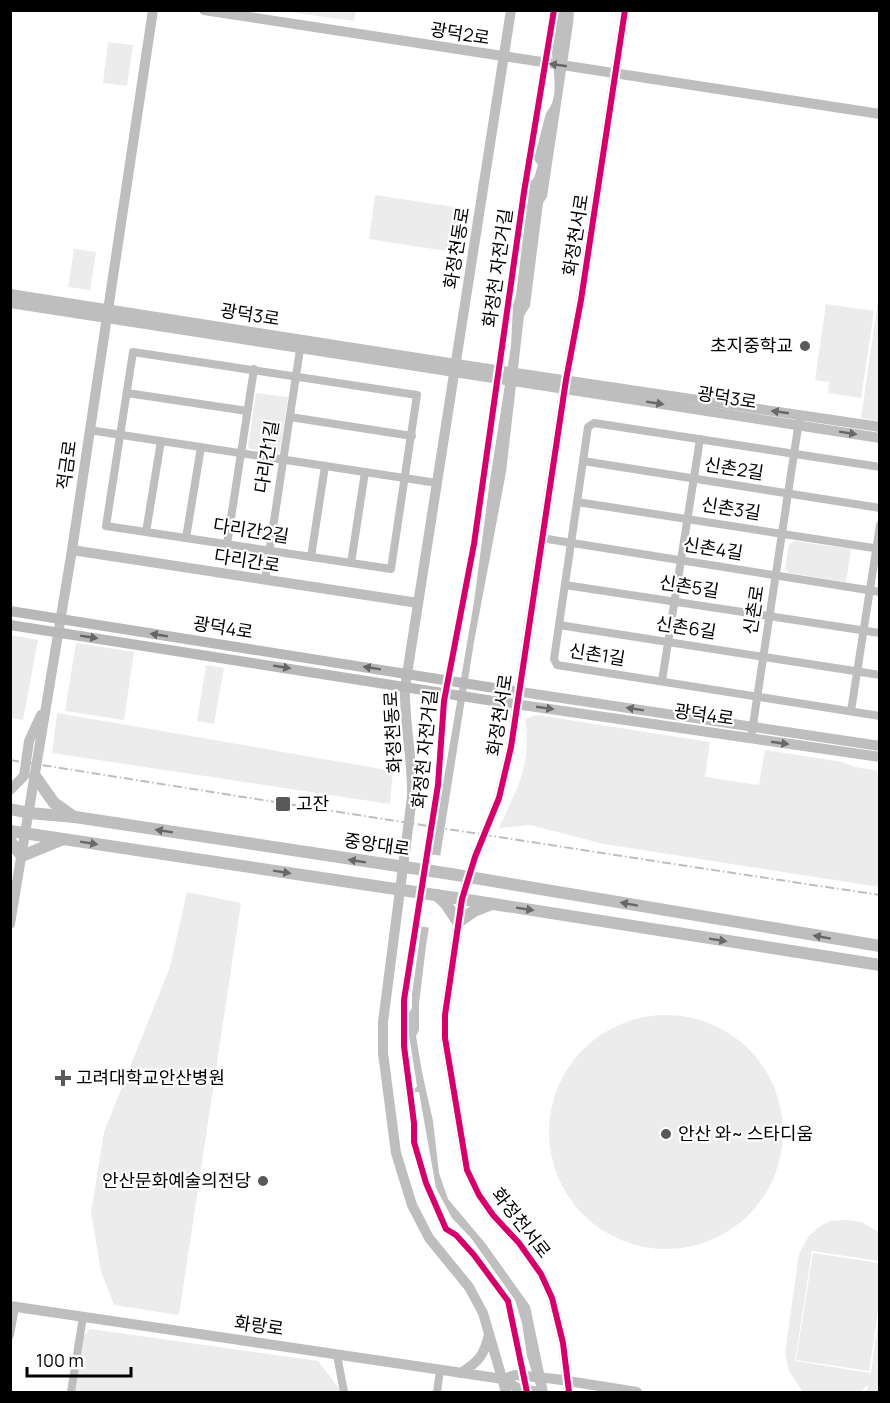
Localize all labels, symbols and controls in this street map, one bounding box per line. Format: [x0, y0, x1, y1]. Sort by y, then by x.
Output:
street label: 광덕2로 [429, 16, 492, 50]
one-way arrow [548, 60, 567, 69]
street label: 화정천서로 [557, 192, 593, 278]
street label: 화정천동로 [438, 205, 474, 291]
street label: 화정천 자전거길 [477, 207, 517, 329]
street label: 광덕3로 [219, 297, 281, 331]
place label: 초지중학교 [710, 333, 793, 357]
marker: 초지중학교 [798, 339, 812, 353]
street label: 광덕3로 [696, 380, 758, 414]
one-way arrow [645, 399, 664, 408]
one-way arrow [770, 407, 789, 416]
street label: 다리간1길 [248, 419, 284, 495]
one-way arrow [838, 429, 857, 438]
street label: 적금로 [51, 439, 81, 491]
street label: 신촌2길 [703, 451, 766, 485]
street label: 신촌3길 [700, 491, 762, 525]
street label: 다리간2길 [212, 512, 291, 548]
street label: 신촌4길 [682, 531, 745, 565]
street label: 다리간로 [213, 543, 282, 577]
street label: 신촌5길 [658, 569, 721, 603]
street label: 신촌로 [737, 583, 769, 636]
street label: 광덕4로 [192, 610, 255, 644]
street label: 신촌6길 [654, 610, 718, 644]
one-way arrow [149, 630, 168, 639]
one-way arrow [80, 632, 99, 641]
street label: 신촌1길 [567, 638, 627, 670]
one-way arrow [272, 663, 291, 672]
one-way arrow [362, 664, 381, 673]
street label: 화정천서로 [481, 672, 517, 758]
street label: 화정천 자전거길 [406, 688, 442, 810]
street label: 화정천동로 [378, 690, 406, 774]
street label: 광덕4로 [673, 698, 736, 730]
one-way arrow [536, 704, 555, 713]
one-way arrow [625, 704, 644, 713]
one-way arrow [770, 738, 789, 747]
place label: 고잔 [296, 791, 329, 815]
marker: 고잔 [274, 795, 292, 813]
one-way arrow [155, 827, 174, 836]
street label: 중앙대로 [343, 828, 412, 861]
one-way arrow [80, 839, 99, 848]
one-way arrow [348, 856, 367, 865]
one-way arrow [273, 868, 292, 877]
one-way arrow [620, 899, 639, 908]
one-way arrow [516, 905, 535, 914]
one-way arrow [812, 932, 831, 941]
one-way arrow [708, 936, 727, 945]
place label: 고려대학교안산병원 [76, 1065, 225, 1089]
marker: 고려대학교안산병원 [54, 1069, 72, 1087]
place label: 안산 와~ 스타디움 [678, 1121, 813, 1145]
marker: 안산 와~ 스타디움 [659, 1127, 673, 1141]
place label: 안산문화예술의전당 [102, 1168, 251, 1192]
marker: 안산문화예술의전당 [256, 1174, 270, 1188]
street label: 화정천서로 [487, 1182, 557, 1262]
street label: 화랑로 [233, 1310, 285, 1340]
scale bar [27, 1340, 130, 1378]
text: 100 m [36, 1348, 84, 1372]

